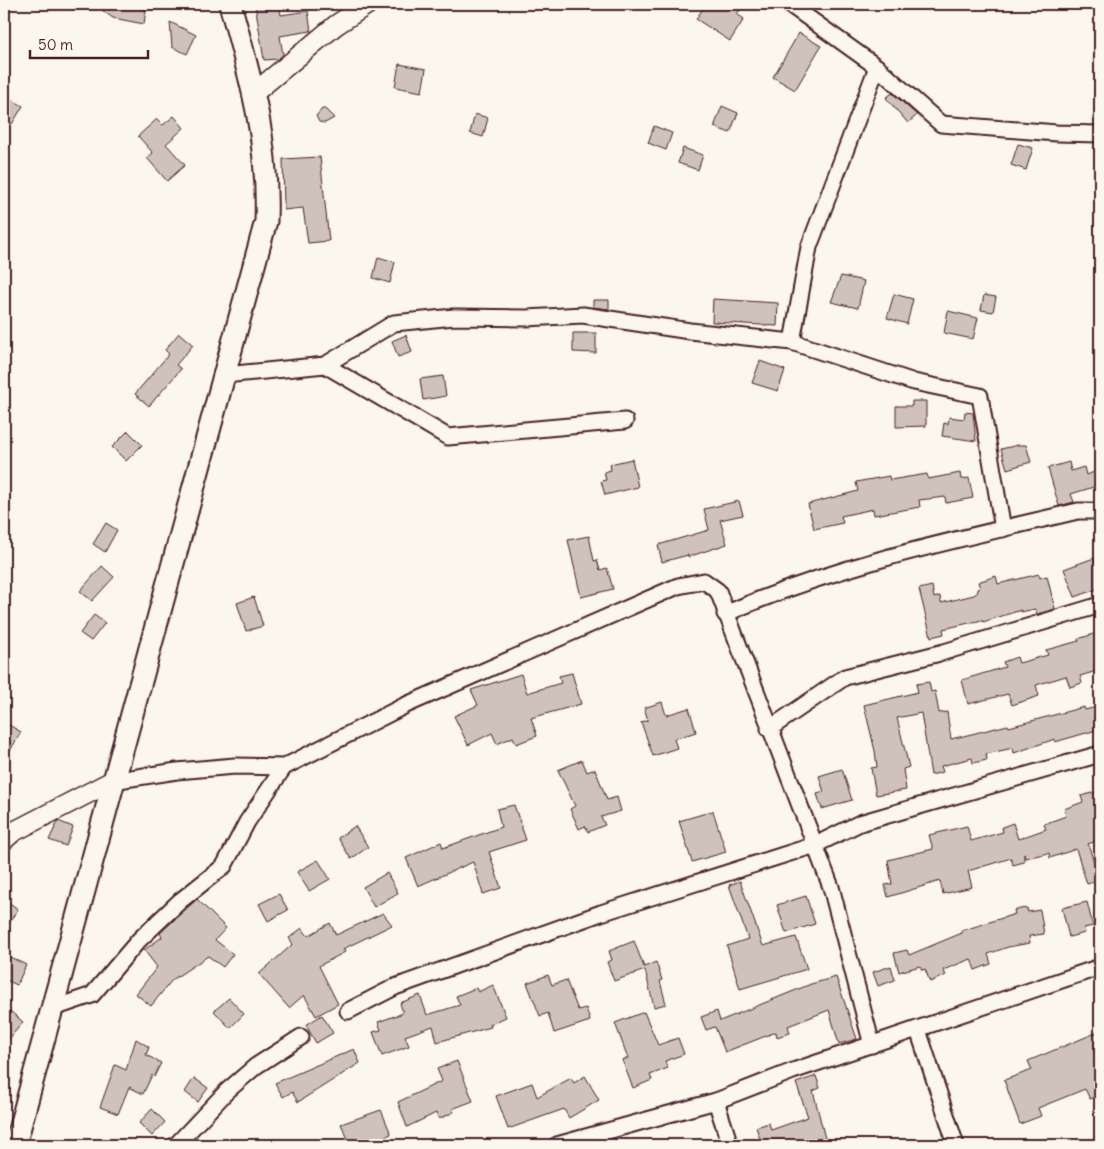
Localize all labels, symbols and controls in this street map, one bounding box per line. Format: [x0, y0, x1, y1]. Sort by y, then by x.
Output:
scale bar [30, 28, 148, 60]
text: 50 m [38, 35, 73, 54]

